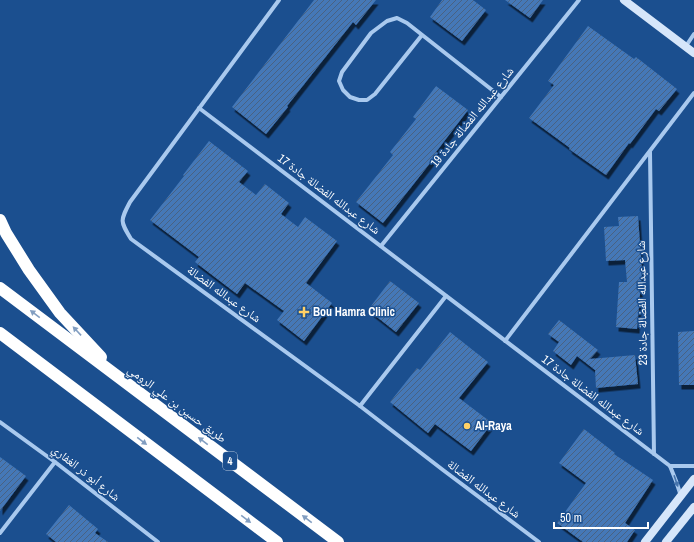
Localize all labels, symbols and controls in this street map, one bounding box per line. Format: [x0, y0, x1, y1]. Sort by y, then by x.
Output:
street label: شارع عبدالله الفضالة جادة 19 [427, 63, 517, 170]
street label: شارع عبدالله الفضالة جادة 17 [274, 150, 384, 238]
street label: شارع عبدالله الفضالة جادة 23 [633, 240, 651, 365]
street label: شارع عبدالله الفضالة [184, 262, 264, 326]
place label: Bou Hamra Clinic [313, 304, 396, 320]
marker: Bou Hamra Clinic [298, 306, 310, 318]
one-way arrow [30, 310, 41, 319]
one-way arrow [72, 326, 81, 336]
street label: شارع عبدالله الفضالة جادة 17 [538, 351, 648, 439]
street label: طريق حسين بن علي الرومي [123, 362, 230, 448]
place label: Al-Raya [475, 418, 512, 434]
marker: Al-Raya [462, 421, 472, 431]
one-way arrow [137, 436, 148, 445]
one-way arrow [197, 436, 208, 445]
street label: شارع أبو ذر الغفاري [47, 441, 124, 506]
road number: 4 [223, 452, 237, 470]
street label: شارع عبدالله الفضالة [444, 456, 524, 522]
one-way arrow [673, 475, 679, 487]
scale bar [554, 504, 648, 530]
text: 50 m [560, 510, 582, 526]
one-way arrow [301, 514, 312, 523]
one-way arrow [241, 515, 252, 523]

